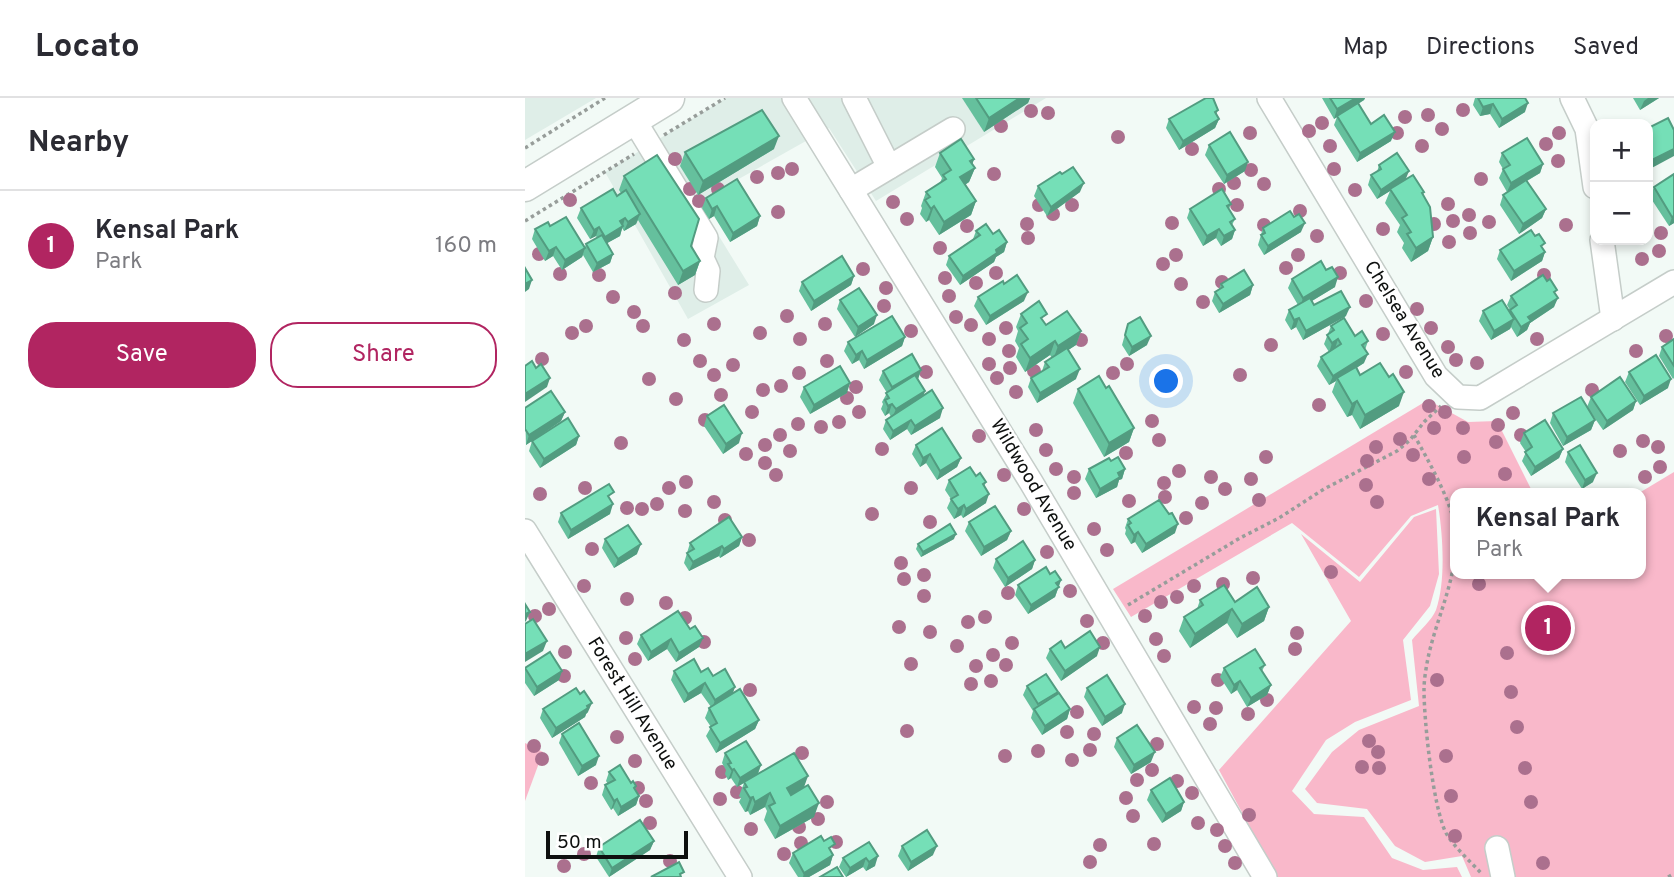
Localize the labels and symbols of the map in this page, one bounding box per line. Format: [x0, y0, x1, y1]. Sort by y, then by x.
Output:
street label: Chelsea Avenue [1358, 257, 1450, 383]
your location [1149, 364, 1183, 398]
street label: Wildwood Avenue [984, 415, 1082, 555]
pin: 1 [1525, 602, 1571, 654]
street label: Forest Hill Avenue [581, 633, 683, 775]
scale bar [546, 828, 688, 860]

